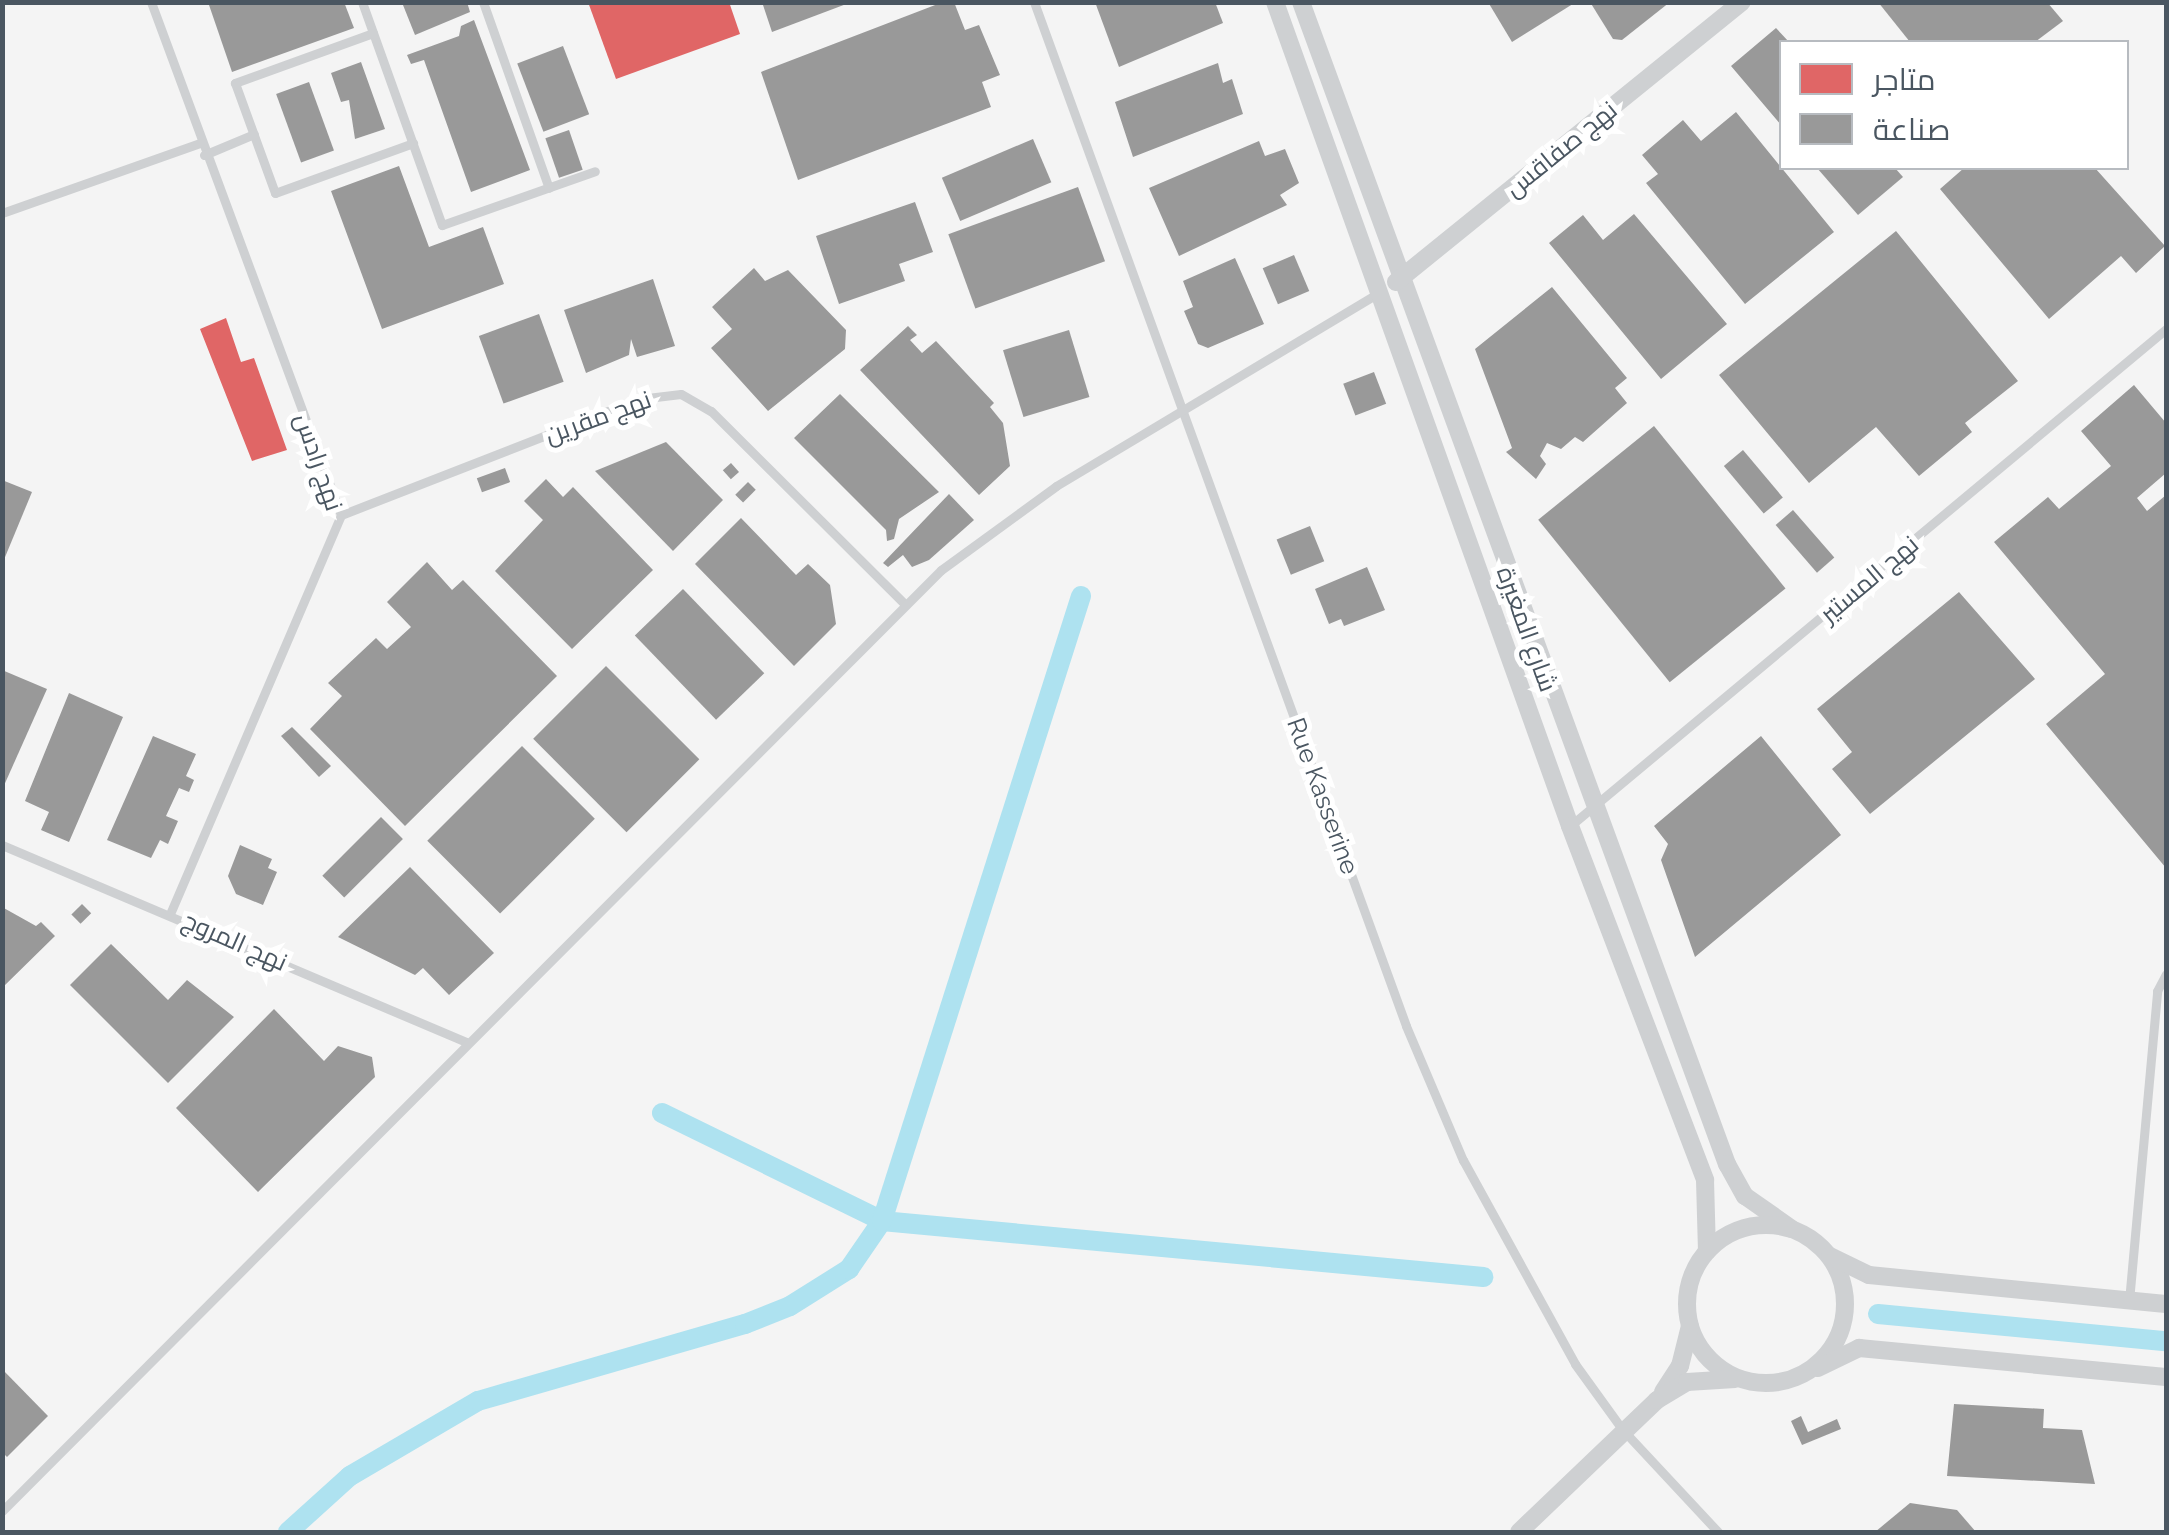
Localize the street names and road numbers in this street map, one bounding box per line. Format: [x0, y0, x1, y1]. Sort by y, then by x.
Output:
street label: نهج صفاقس [1499, 95, 1623, 203]
street label: نهج مقرين [541, 384, 655, 450]
street label: نهج رادس [288, 409, 350, 515]
street label: نهج المستير [1814, 529, 1924, 629]
street label: شارع المغيرة [1491, 562, 1563, 696]
street label: Rue Kasserine [1281, 714, 1365, 878]
street label: نهج المروج [178, 905, 292, 977]

